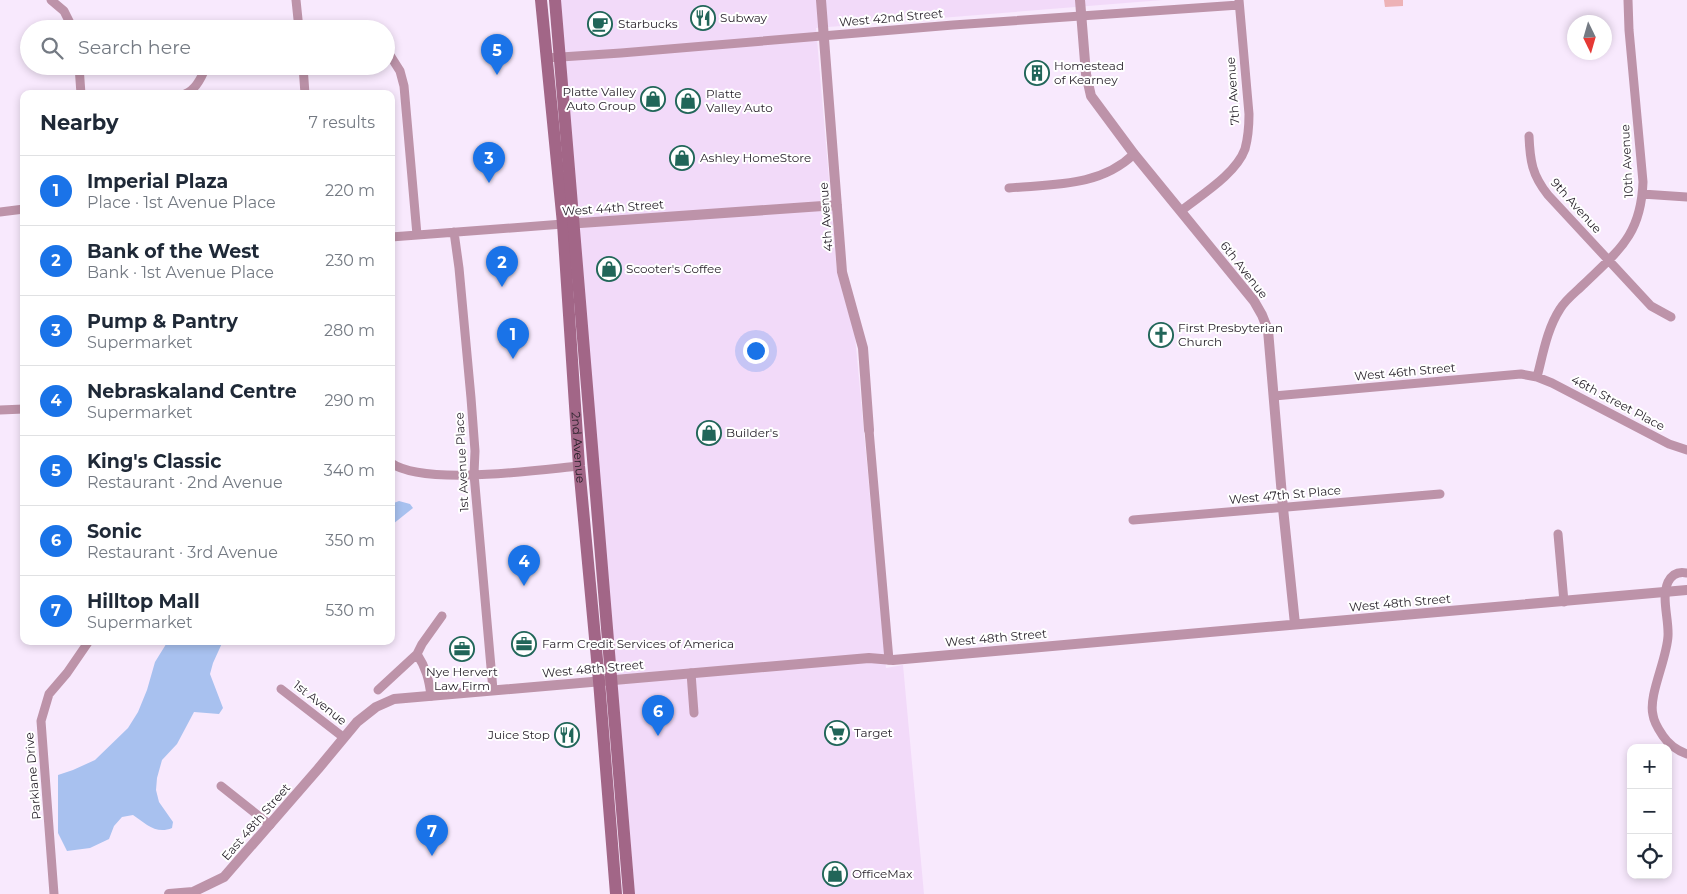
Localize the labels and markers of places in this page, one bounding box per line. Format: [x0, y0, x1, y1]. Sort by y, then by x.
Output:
restaurant icon: Subway [690, 5, 716, 31]
place label: Subway [720, 10, 768, 25]
cafe icon: Starbucks [587, 11, 613, 37]
place label: Starbucks [618, 16, 678, 31]
pin: 5 [481, 34, 513, 75]
place label: Homestead of Kearney [1054, 58, 1124, 87]
building icon: Homestead of Kearney [1024, 60, 1050, 86]
place label: Platte Valley Auto Group [562, 84, 636, 113]
shop icon: Platte Valley Auto Group [640, 86, 666, 112]
place label: Platte Valley Auto [706, 86, 773, 115]
shop icon: Platte Valley Auto [675, 88, 701, 114]
pin: 3 [473, 142, 505, 183]
shop icon: Ashley HomeStore [669, 145, 695, 171]
place label: Ashley HomeStore [700, 150, 811, 165]
pin: 2 [486, 246, 518, 287]
shop icon: Scooter's Coffee [596, 256, 622, 282]
place label: Scooter's Coffee [626, 261, 722, 276]
pin: 1 [497, 318, 529, 359]
place label: First Presbyterian Church [1178, 320, 1283, 349]
church icon: First Presbyterian Church [1148, 322, 1174, 348]
shop icon: Builder's [696, 420, 722, 446]
place label: Builder's [726, 425, 778, 440]
pin: 4 [508, 545, 540, 586]
office icon: Farm Credit Services of America [511, 631, 537, 657]
office icon: Nye Hervert Law Firm [449, 636, 475, 662]
place label: Farm Credit Services of America [542, 636, 734, 651]
place label: Nye Hervert Law Firm [426, 664, 498, 693]
pin: 6 [642, 695, 674, 736]
supermarket icon: Target [824, 720, 850, 746]
restaurant icon: Juice Stop [554, 722, 580, 748]
place label: Target [854, 725, 893, 740]
place label: Juice Stop [487, 727, 550, 742]
pin: 7 [416, 815, 448, 856]
shop icon: OfficeMax [822, 861, 848, 887]
place label: OfficeMax [852, 866, 913, 881]

